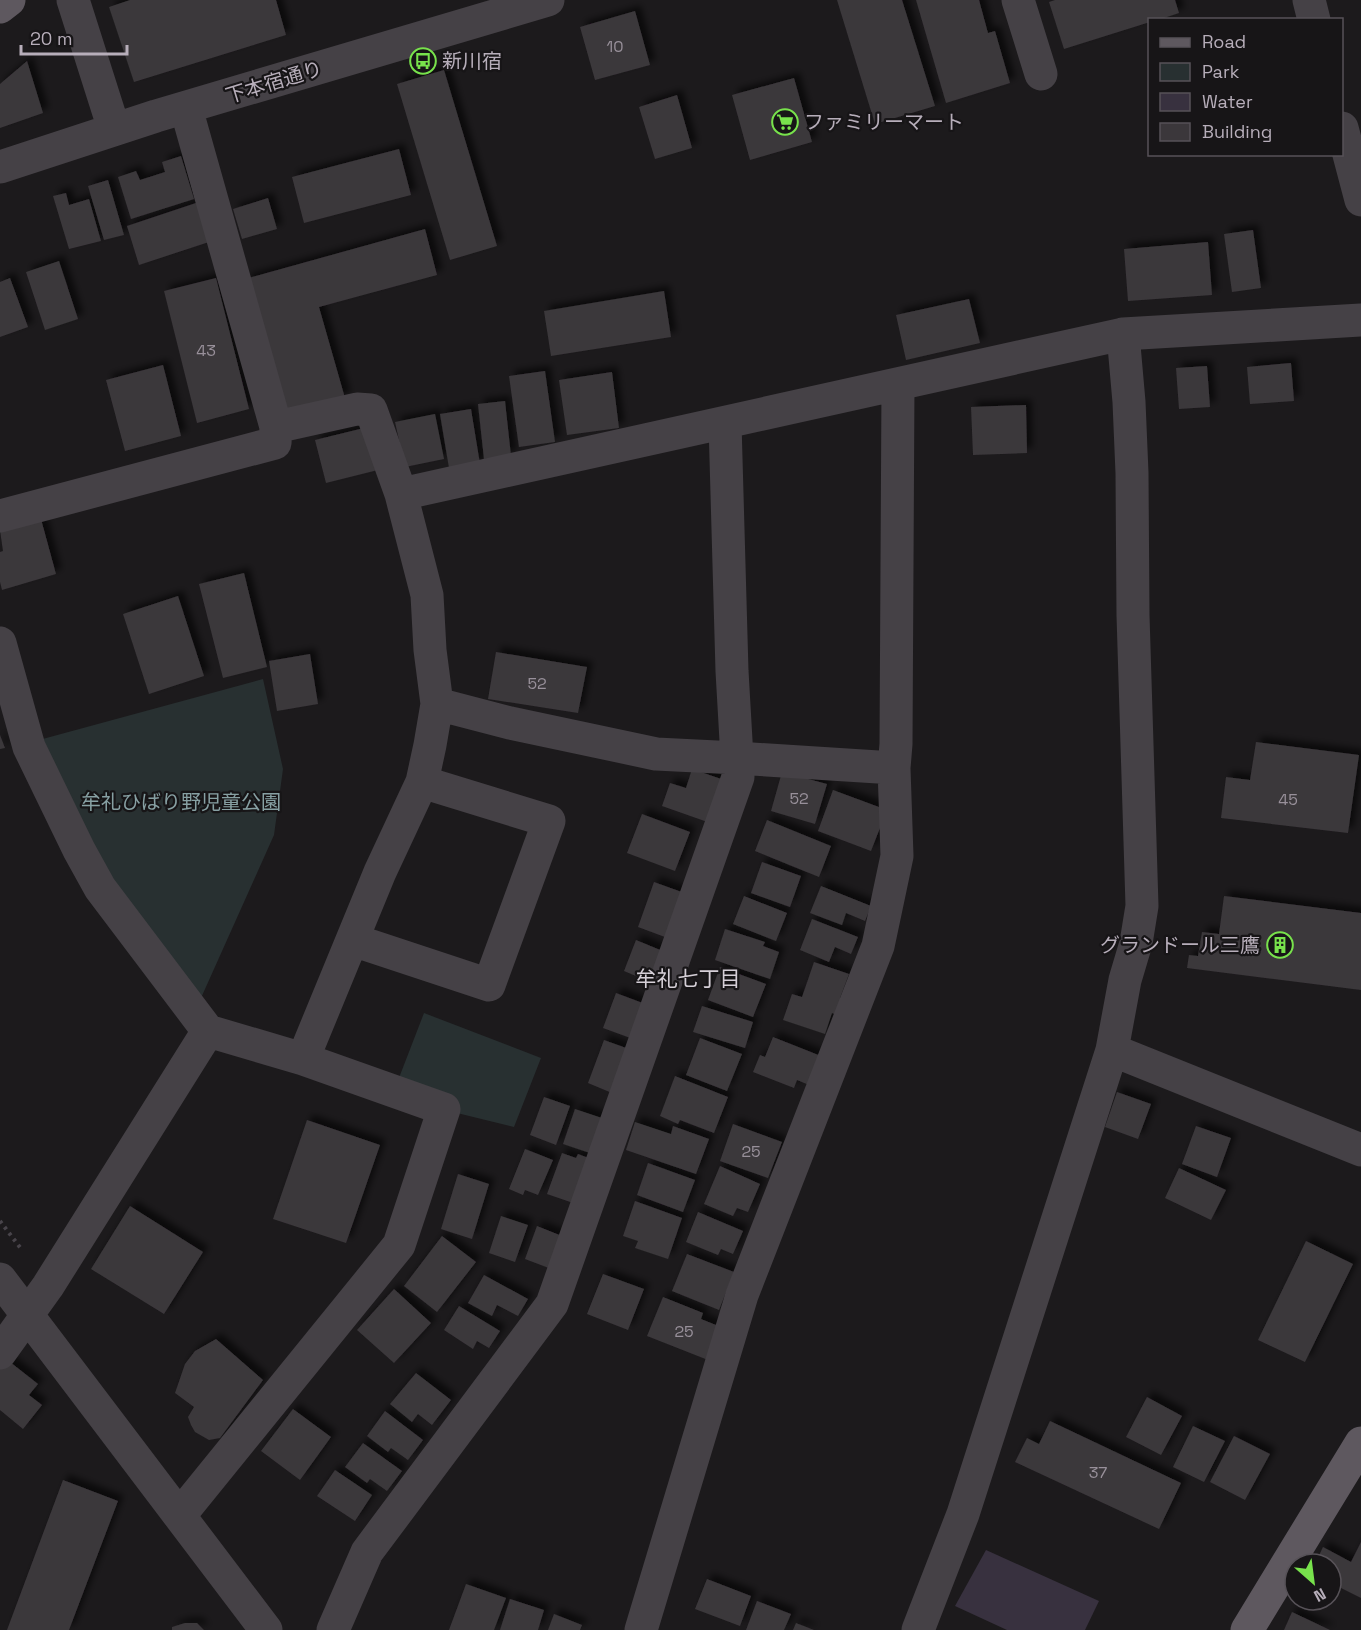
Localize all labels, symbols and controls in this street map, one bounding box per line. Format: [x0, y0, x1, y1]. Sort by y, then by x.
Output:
scale bar [21, 18, 128, 56]
legend [1148, 18, 1343, 156]
text: 20 m [30, 27, 73, 50]
text: Road [1202, 30, 1246, 53]
house number: 10 [607, 36, 623, 57]
bus stop icon: 新川宿 [408, 46, 438, 76]
place label: 新川宿 [442, 48, 502, 74]
street label: 下本宿通り [222, 55, 326, 109]
text: Park [1202, 60, 1240, 83]
text: Water [1202, 90, 1253, 113]
supermarket icon: ファミリーマート [770, 107, 800, 137]
place label: ファミリーマート [804, 109, 964, 135]
text: Building [1202, 120, 1272, 143]
house number: 43 [196, 340, 216, 361]
house number: 52 [527, 673, 547, 694]
house number: 52 [789, 788, 809, 809]
park label: 牟礼ひばり野児童公園 [81, 789, 281, 815]
house number: 45 [1278, 789, 1298, 810]
building icon: グランドール三鷹 [1265, 930, 1295, 960]
place label: グランドール三鷹 [1100, 932, 1260, 958]
district label: 牟礼七丁目 [636, 965, 741, 992]
house number: 25 [741, 1141, 761, 1162]
house number: 25 [674, 1321, 694, 1342]
house number: 37 [1089, 1462, 1107, 1483]
north arrow [1283, 1552, 1343, 1612]
text: N [1310, 1583, 1329, 1607]

